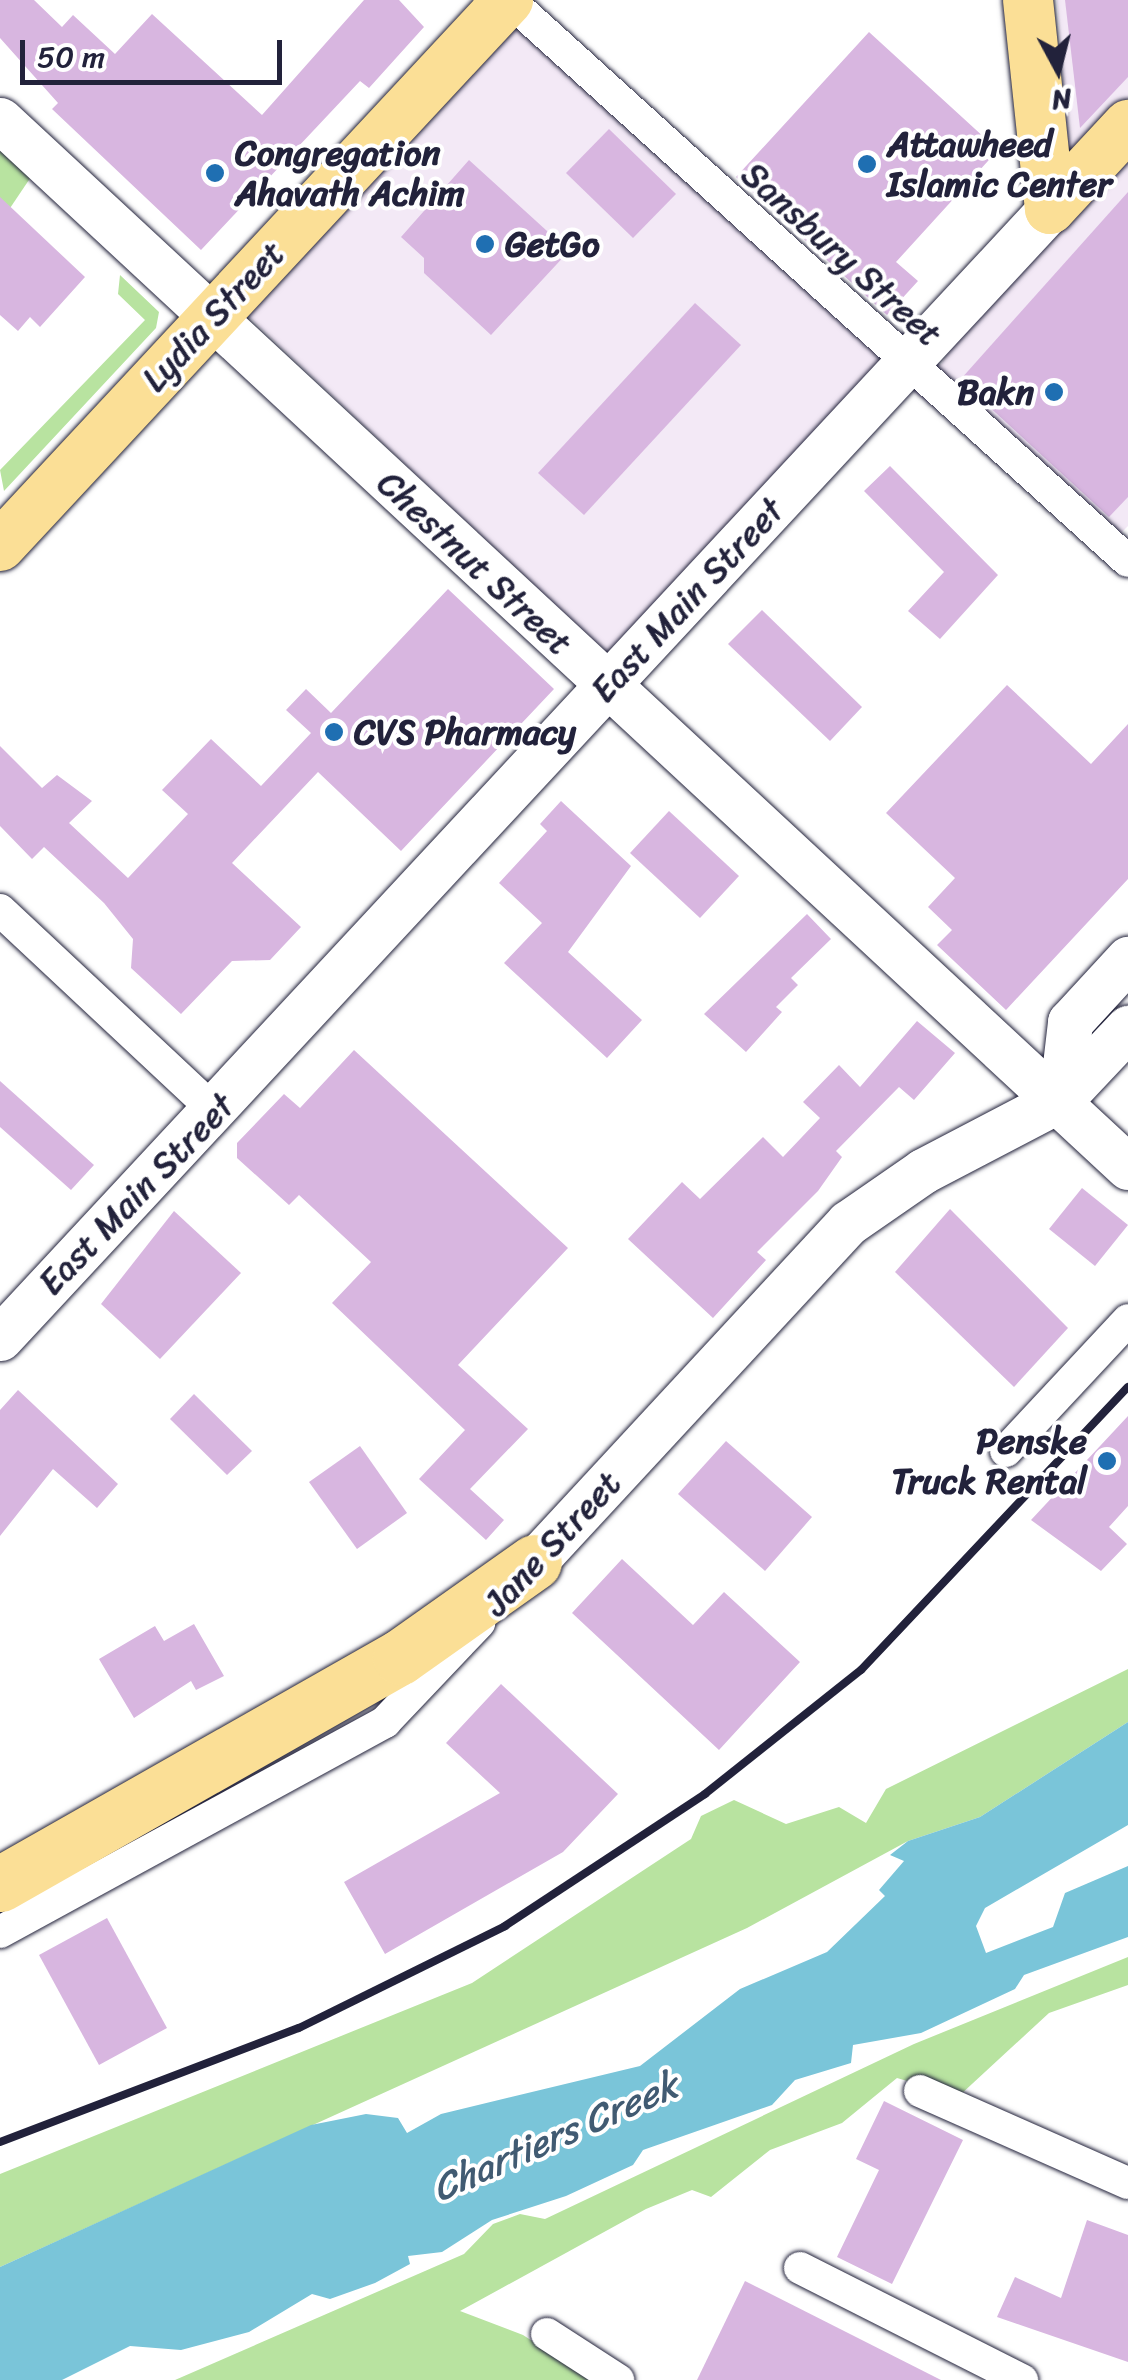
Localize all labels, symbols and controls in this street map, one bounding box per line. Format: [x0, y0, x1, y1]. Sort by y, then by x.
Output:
scale bar [25, 20, 288, 82]
north arrow [1008, 20, 1108, 120]
text: 50 m [37, 30, 105, 84]
text: N [1049, 75, 1074, 126]
place label: Attawheed Islamic Center [887, 123, 1114, 205]
place label: Congregation Ahavath Achim [235, 132, 465, 214]
street label: Sansbury Street [733, 153, 951, 355]
marker: Attawheed Islamic Center [856, 153, 878, 175]
marker: Congregation Ahavath Achim [204, 162, 226, 184]
place label: GetGo [505, 223, 600, 265]
street label: Lydia Street [133, 232, 293, 400]
marker: GetGo [474, 233, 496, 255]
place label: Bakn [957, 371, 1034, 413]
marker: Bakn [1043, 381, 1065, 403]
street label: Chestnut Street [368, 462, 582, 664]
street label: East Main Street [582, 490, 792, 710]
place label: CVS Pharmacy [354, 711, 576, 753]
marker: CVS Pharmacy [323, 721, 345, 743]
street label: East Main Street [30, 1085, 242, 1303]
place label: Penske Truck Rental [891, 1420, 1087, 1502]
marker: Penske Truck Rental [1096, 1450, 1118, 1472]
street label: Jane Street [475, 1462, 629, 1624]
water label: Chartiers Creek [425, 2063, 685, 2211]

